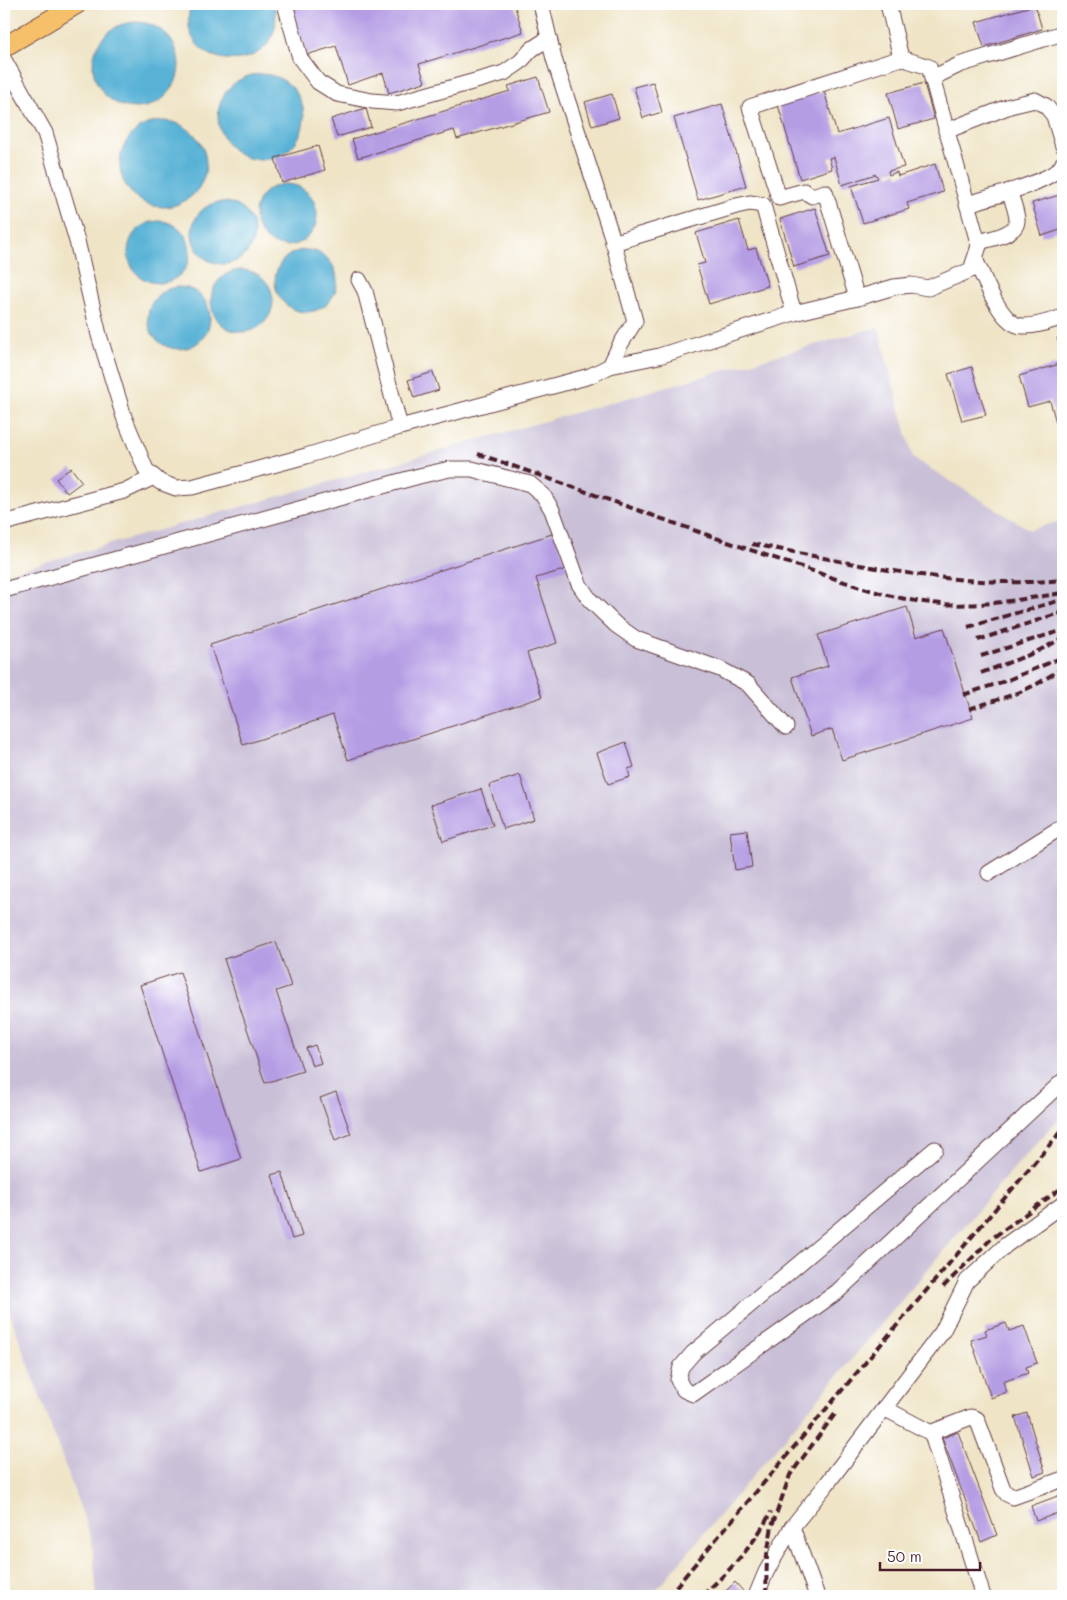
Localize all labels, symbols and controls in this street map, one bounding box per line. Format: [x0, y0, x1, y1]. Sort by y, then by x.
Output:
scale bar [880, 1540, 980, 1572]
text: 50 m [887, 1546, 922, 1566]

